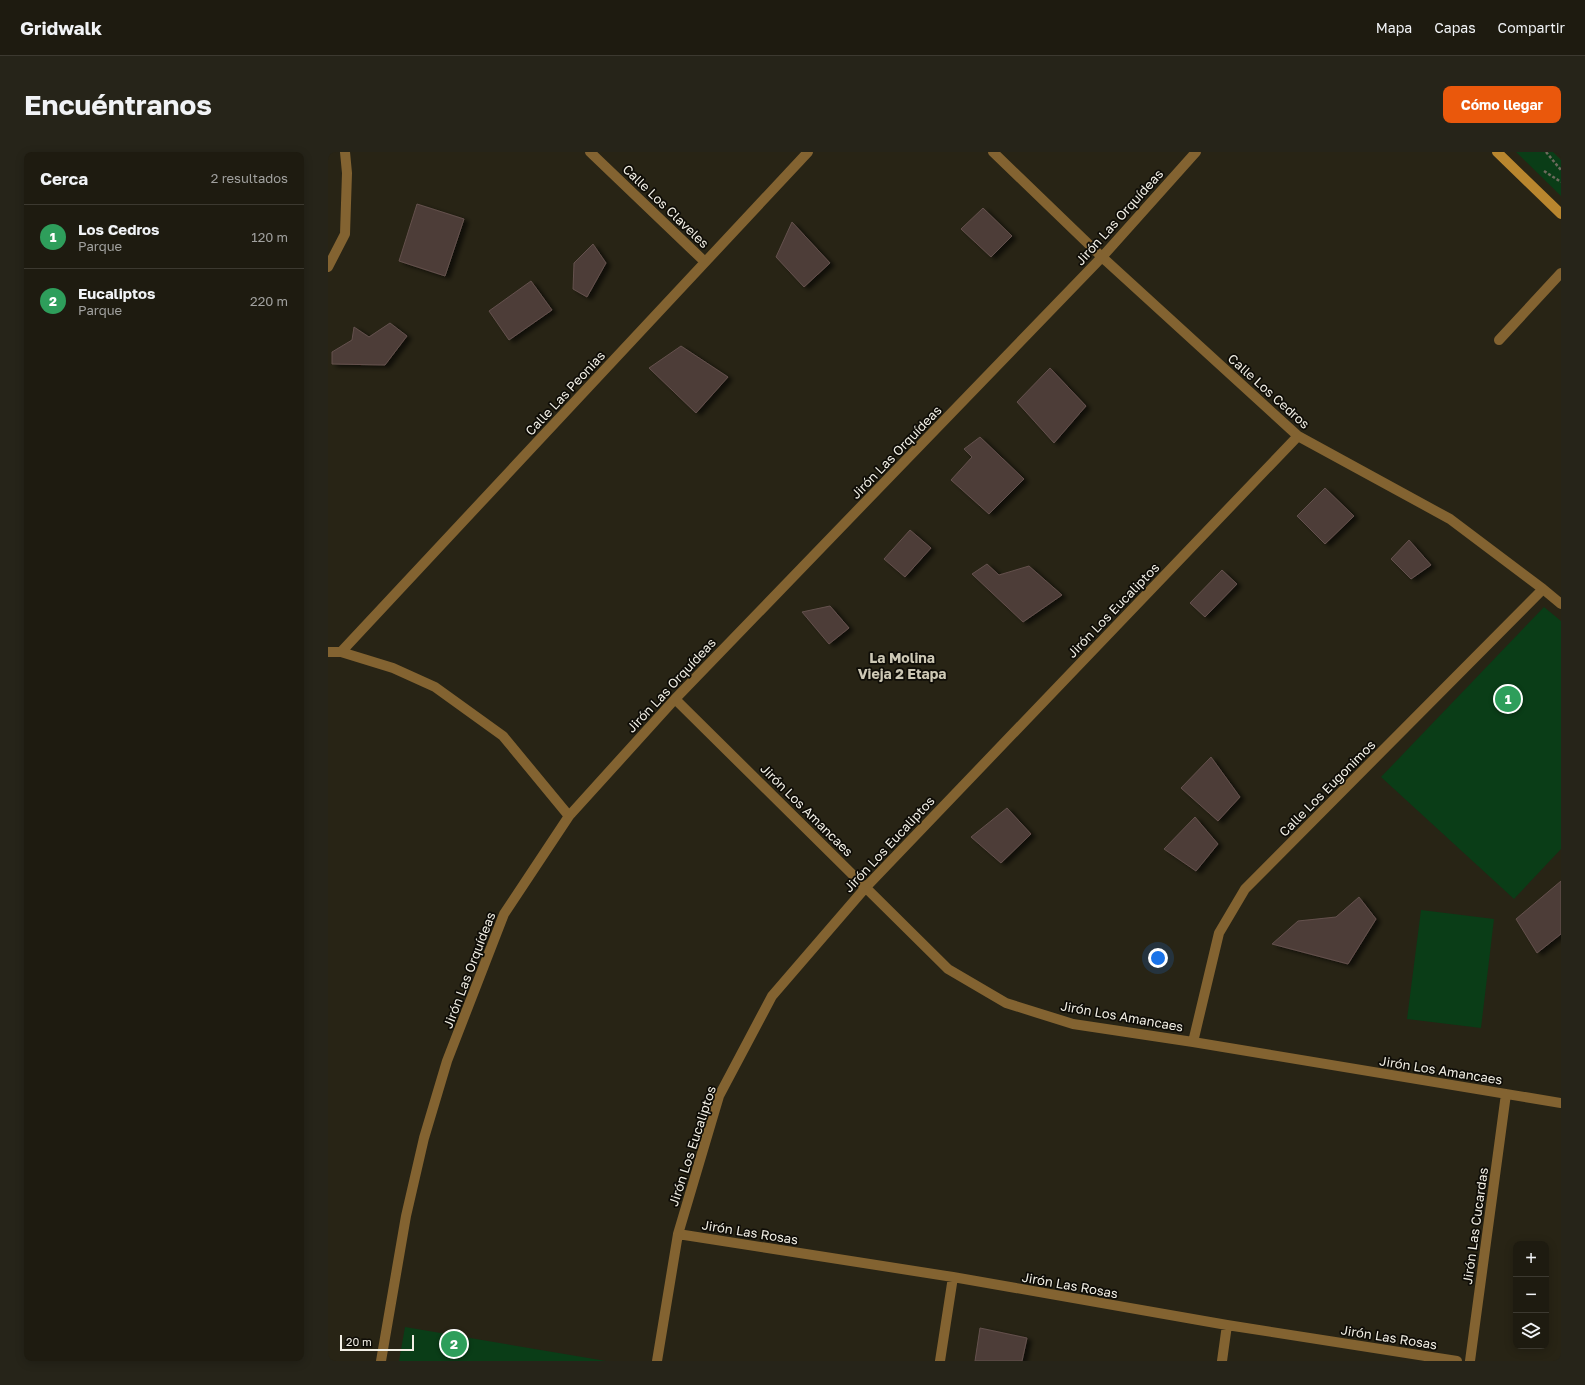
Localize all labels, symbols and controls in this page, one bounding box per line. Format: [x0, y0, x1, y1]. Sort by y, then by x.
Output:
text: Gridwalk [20, 16, 102, 39]
text: Mapa [1376, 19, 1412, 36]
text: Capas [1434, 19, 1476, 36]
text: Compartir [1498, 19, 1565, 36]
button: Cómo llegar [1443, 86, 1561, 123]
text: Encuéntranos [24, 88, 212, 121]
street label: Calle Los Claveles [620, 161, 712, 251]
street label: Jirón Las Orquídeas [1072, 166, 1166, 268]
text: Cerca [40, 168, 88, 189]
text: 2 resultados [211, 170, 288, 186]
text: Los Cedros [78, 220, 159, 238]
text: 1 [50, 229, 56, 245]
text: 120 m [251, 229, 288, 245]
text: Parque [78, 238, 122, 254]
text: Eucaliptos [78, 284, 155, 302]
text: 2 [49, 293, 57, 309]
text: 220 m [250, 293, 288, 309]
text: Parque [78, 302, 122, 318]
street label: Calle Las Peonias [522, 347, 608, 439]
street label: Calle Los Cedros [1225, 350, 1313, 432]
street label: Jirón Las Orquídeas [847, 402, 945, 502]
street label: Jirón Los Eucaliptos [1064, 559, 1162, 661]
street label: Jirón Las Orquídeas [623, 634, 719, 736]
district label: La Molina Vieja 2 Etapa [858, 649, 946, 682]
pin: 1 [1495, 684, 1521, 714]
street label: Calle Los Eugonimos [1276, 736, 1379, 839]
street label: Jirón Los Amancaes [757, 760, 857, 860]
street label: Jirón Los Eucaliptos [840, 793, 938, 895]
street label: Jirón Las Orquídeas [439, 909, 499, 1030]
your location [1148, 948, 1168, 968]
street label: Jirón Los Amancaes [1059, 997, 1185, 1035]
street label: Jirón Los Amancaes [1378, 1052, 1504, 1088]
street label: Jirón Los Eucaliptos [665, 1084, 719, 1208]
street label: Jirón Las Cucardas [1459, 1166, 1491, 1286]
street label: Jirón Las Rosas [701, 1216, 799, 1248]
map controls [1513, 1241, 1549, 1349]
button: + [1513, 1241, 1549, 1277]
street label: Jirón Las Rosas [1021, 1269, 1119, 1301]
button: − [1513, 1277, 1549, 1313]
button: layers [1513, 1313, 1549, 1349]
street label: Jirón Las Rosas [1340, 1321, 1438, 1353]
pin: 2 [441, 1329, 467, 1359]
scale bar [340, 1333, 414, 1352]
text: 20 m [346, 1335, 372, 1348]

